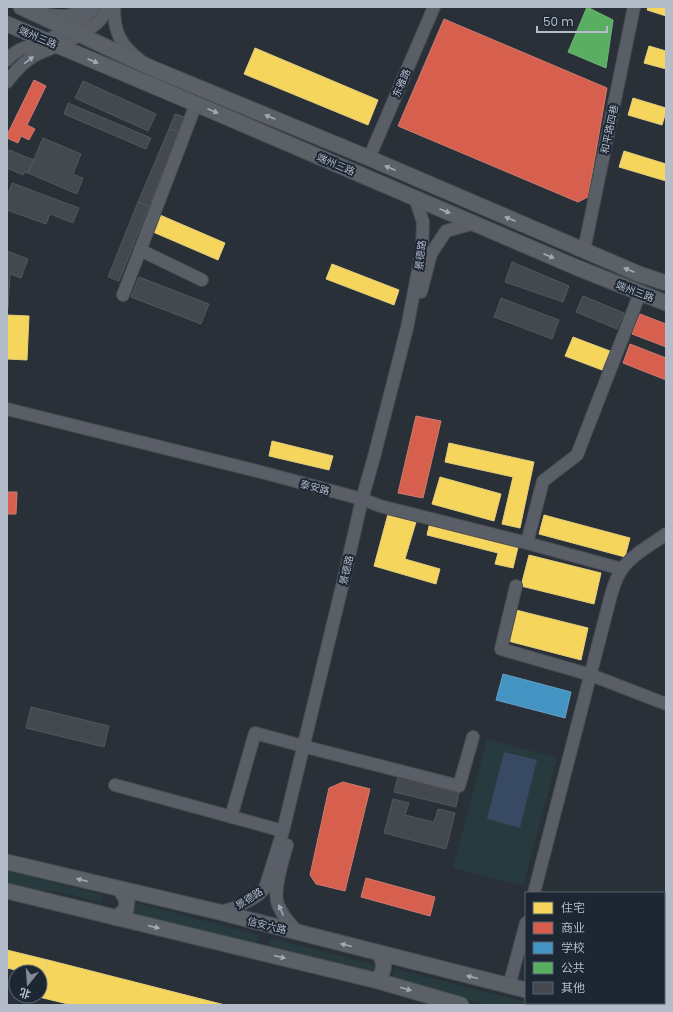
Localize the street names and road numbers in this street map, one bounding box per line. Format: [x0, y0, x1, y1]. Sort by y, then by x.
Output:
street label: 端州三路 [16, 23, 59, 52]
street label: 东雅路 [389, 66, 414, 100]
street label: 和平路四巷 [597, 103, 622, 155]
street label: 端州三路 [314, 150, 357, 179]
street label: 景德路 [411, 239, 430, 271]
street label: 端州三路 [613, 277, 656, 306]
street label: 泰安路 [298, 476, 331, 499]
street label: 景德路 [336, 554, 357, 586]
street label: 景德路 [233, 884, 266, 913]
street label: 信安六路 [246, 913, 288, 938]

